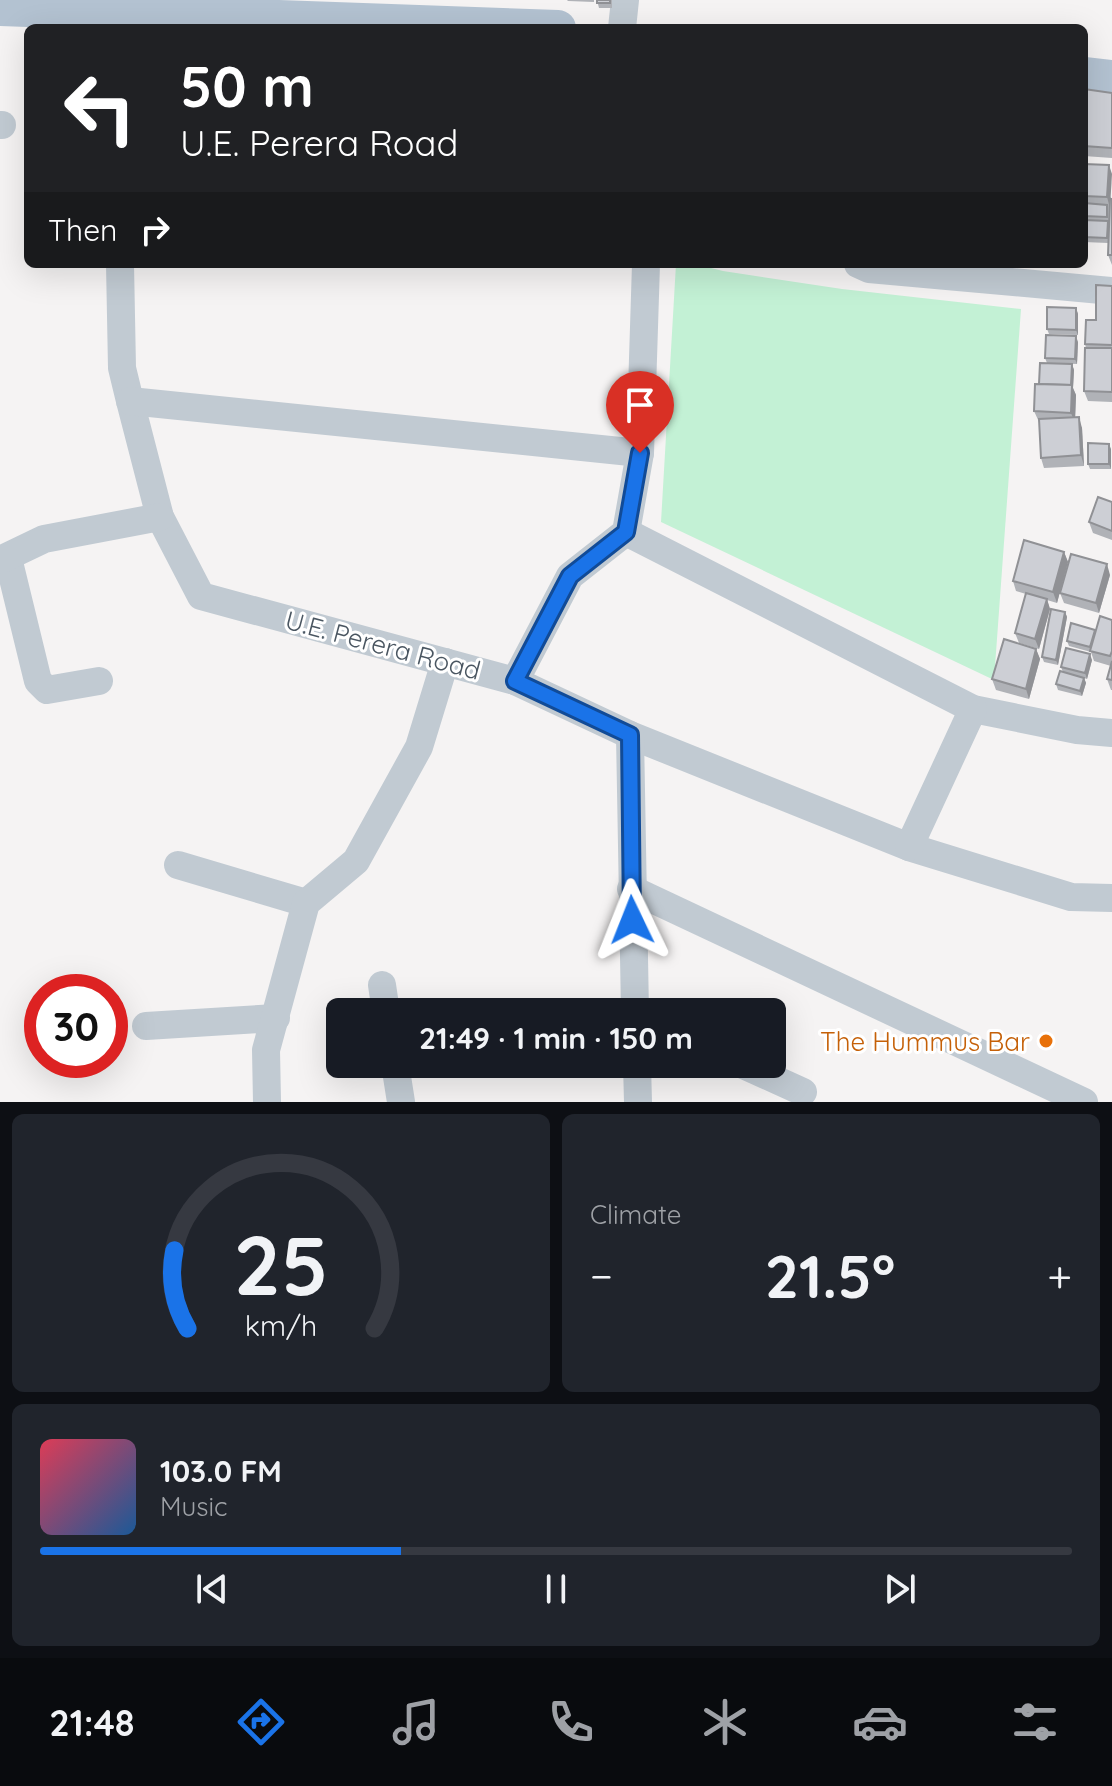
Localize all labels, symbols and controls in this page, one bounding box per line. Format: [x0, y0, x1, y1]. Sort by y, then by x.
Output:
text: 50 m [180, 51, 314, 121]
icon: left [48, 56, 152, 160]
text: U.E. Perera Road [180, 120, 458, 165]
icon: right [133, 208, 177, 252]
text: Then [48, 211, 117, 249]
pin [606, 371, 674, 453]
icon: arrive [618, 383, 662, 427]
street label: U.E. Perera Road [282, 603, 484, 687]
position arrow [590, 878, 674, 962]
speed limit sign: 30 [24, 974, 128, 1078]
text: 21:49 · 1 min · 150 m [419, 1019, 693, 1057]
place label: The Hummus Bar [820, 1025, 1030, 1058]
marker: The Hummus Bar [1037, 1032, 1055, 1050]
text: Climate [590, 1198, 681, 1231]
text: 25 [233, 1212, 329, 1316]
text: 21.5° [765, 1238, 895, 1313]
text: − [590, 1248, 613, 1303]
text: + [1047, 1248, 1072, 1303]
text: km/h [245, 1307, 317, 1343]
text: 103.0 FM [160, 1452, 282, 1490]
text: Music [160, 1490, 228, 1523]
icon: previous [190, 1567, 234, 1611]
icon: pause [534, 1567, 578, 1611]
icon: next [878, 1567, 922, 1611]
icon: directions [233, 1694, 289, 1750]
icon: music [388, 1694, 444, 1750]
icon: phone [543, 1694, 599, 1750]
icon: climate [697, 1694, 753, 1750]
icon: car [852, 1694, 908, 1750]
icon: filters [1007, 1694, 1063, 1750]
text: 21:48 [49, 1700, 135, 1745]

